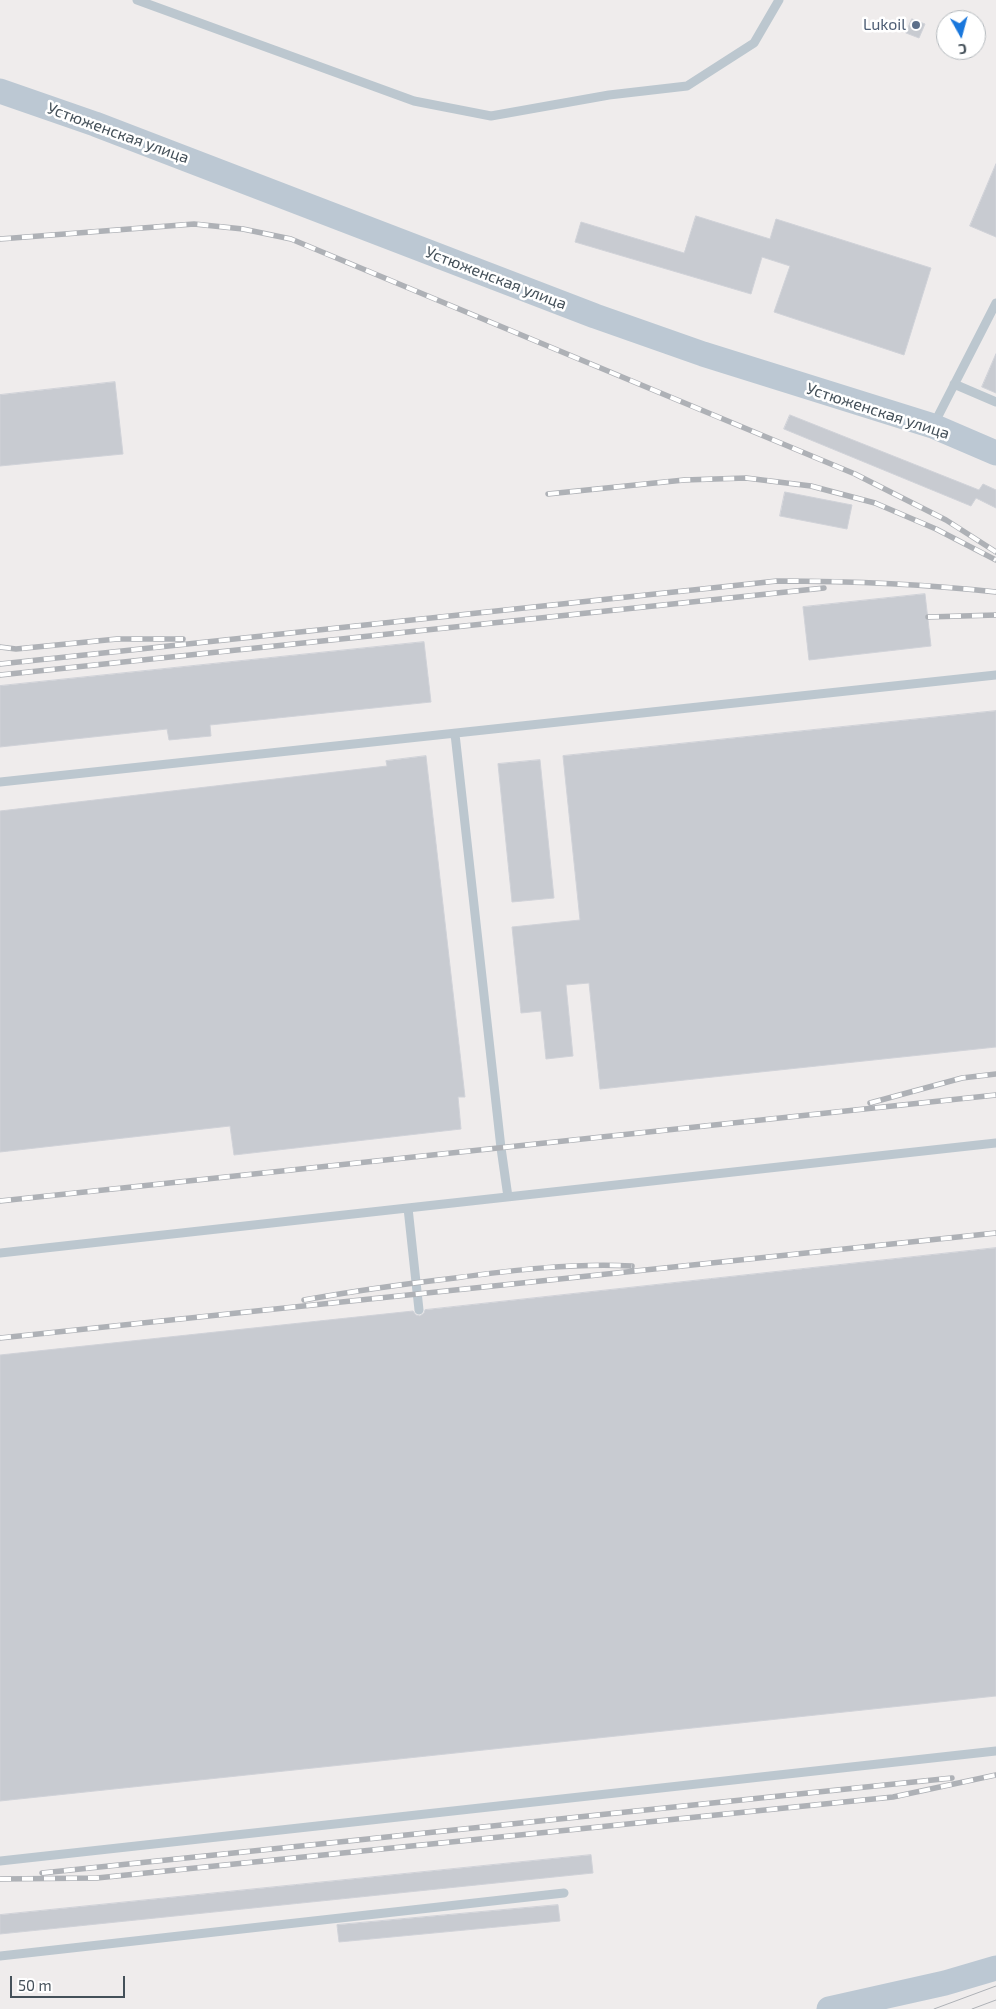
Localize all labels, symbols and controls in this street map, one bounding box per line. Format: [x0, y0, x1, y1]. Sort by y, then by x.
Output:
north arrow [936, 10, 986, 60]
place label: Lukoil [863, 15, 906, 35]
marker: Lukoil [910, 19, 922, 31]
text: С [958, 40, 968, 58]
street label: Устюженская улица [44, 98, 192, 168]
street label: Устюженская улица [423, 242, 569, 314]
street label: Устюженская улица [804, 379, 952, 443]
scale bar [12, 1966, 128, 1998]
text: 50 m [18, 1976, 52, 1994]

